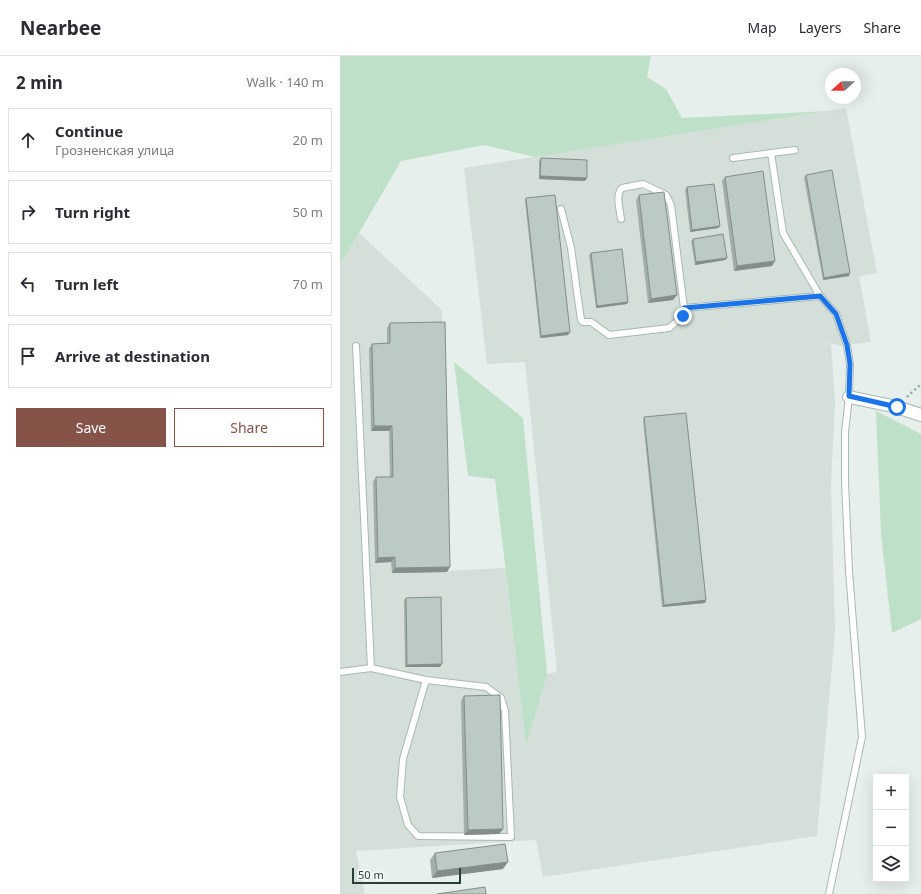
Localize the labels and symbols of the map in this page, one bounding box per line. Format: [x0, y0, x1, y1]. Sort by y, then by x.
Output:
north arrow [825, 68, 861, 104]
route end [674, 307, 692, 325]
route start [888, 398, 906, 416]
scale bar [352, 866, 461, 885]

